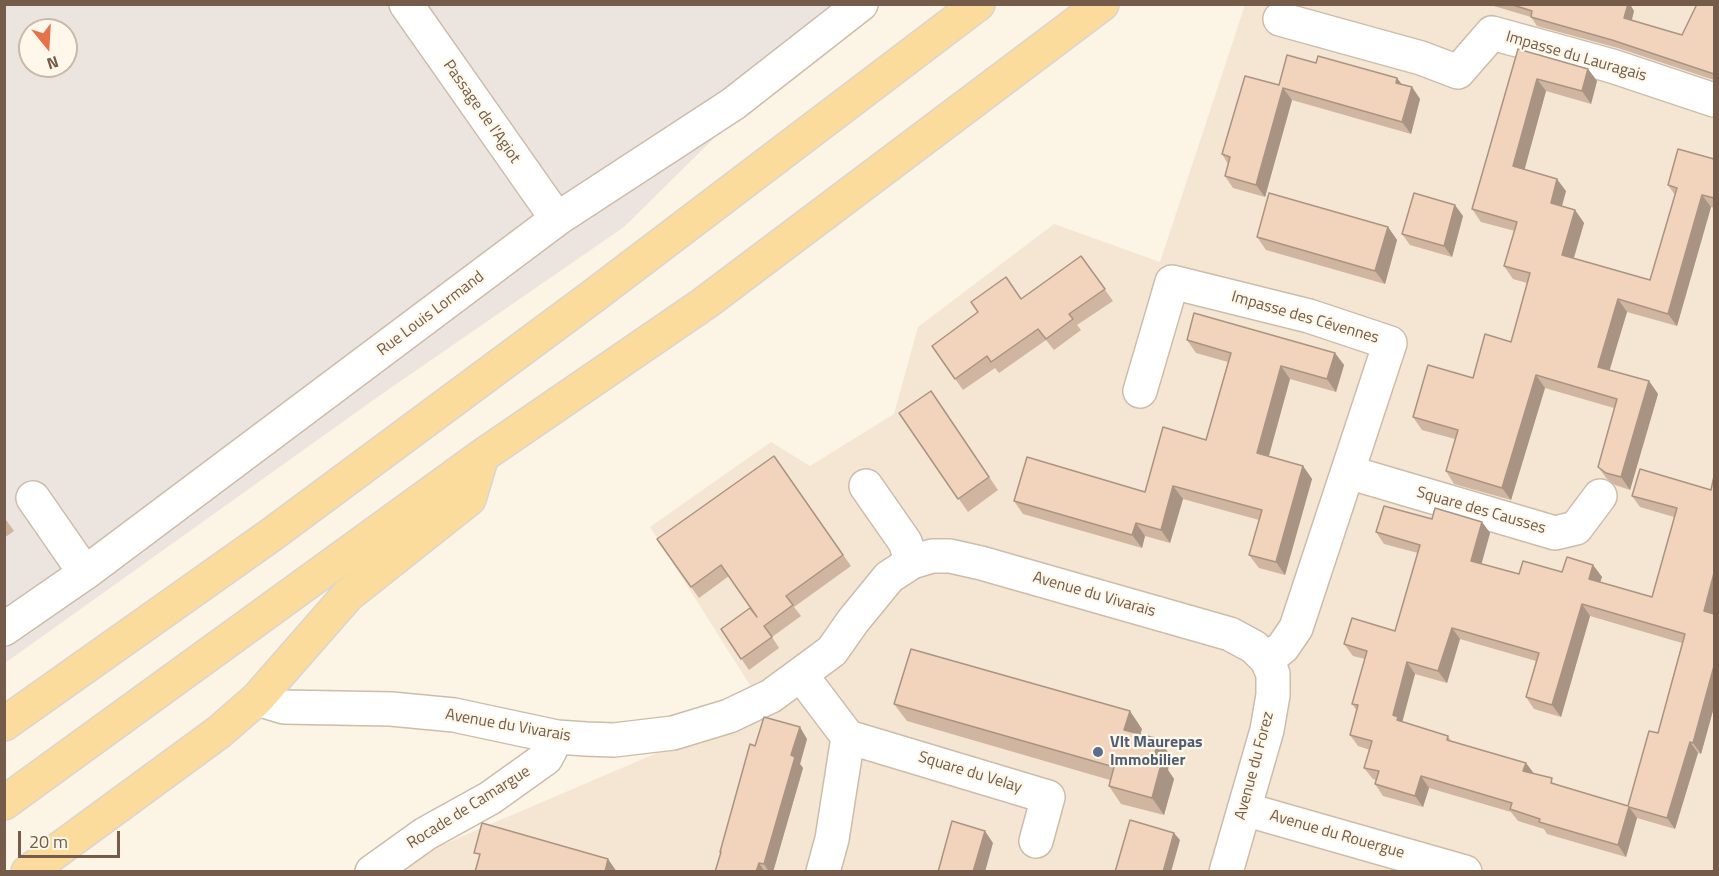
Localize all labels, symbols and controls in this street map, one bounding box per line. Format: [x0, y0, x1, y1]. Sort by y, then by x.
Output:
north arrow [18, 18, 78, 78]
street label: Impasse du Lauragais [1503, 28, 1649, 86]
text: N [44, 50, 62, 76]
street label: Passage de l'Agiot [438, 57, 524, 167]
street label: Rue Louis Lormand [374, 268, 488, 360]
street label: Impasse des Cévennes [1229, 288, 1381, 348]
street label: Square des Causses [1414, 483, 1548, 539]
street label: Avenue du Vivarais [1030, 568, 1158, 622]
street label: Avenue du Vivarais [444, 706, 572, 746]
street label: Avenue du Forez [1231, 710, 1279, 822]
place label: Vlt Maurepas Immobilier [1110, 733, 1203, 771]
marker: Vlt Maurepas Immobilier [1091, 745, 1105, 759]
street label: Square du Velay [916, 748, 1024, 798]
street label: Rocade de Camargue [404, 762, 534, 854]
street label: Avenue du Rouergue [1268, 807, 1406, 863]
scale bar [21, 819, 123, 857]
text: 20 m [29, 828, 68, 855]

